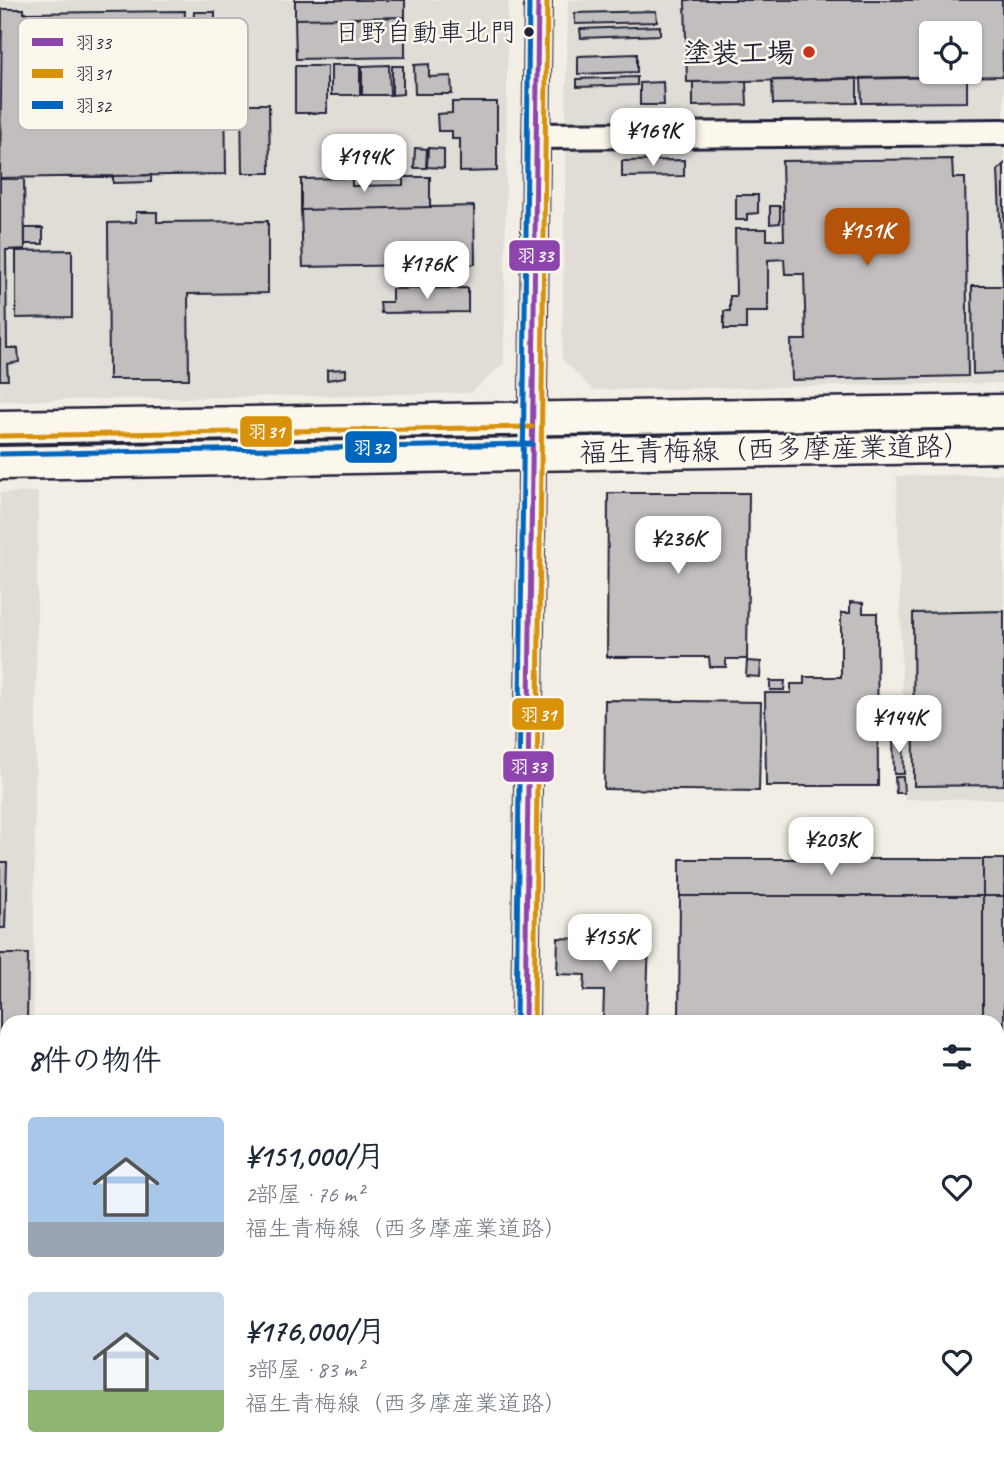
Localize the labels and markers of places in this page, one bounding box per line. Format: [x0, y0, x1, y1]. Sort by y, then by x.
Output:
place label: 日野自動車北門 [334, 16, 516, 49]
marker: 日野自動車北門 [522, 25, 536, 39]
place label: 塗装工場 [683, 35, 795, 70]
marker: 塗装工場 [801, 44, 817, 60]
pin: ¥169K [604, 108, 702, 168]
pin: ¥194K [315, 134, 413, 194]
pin: ¥151K [818, 208, 916, 268]
pin: ¥176K [378, 242, 476, 301]
pin: ¥236K [629, 516, 727, 576]
pin: ¥144K [850, 696, 948, 755]
pin: ¥203K [782, 818, 880, 877]
pin: ¥155K [561, 914, 659, 974]

